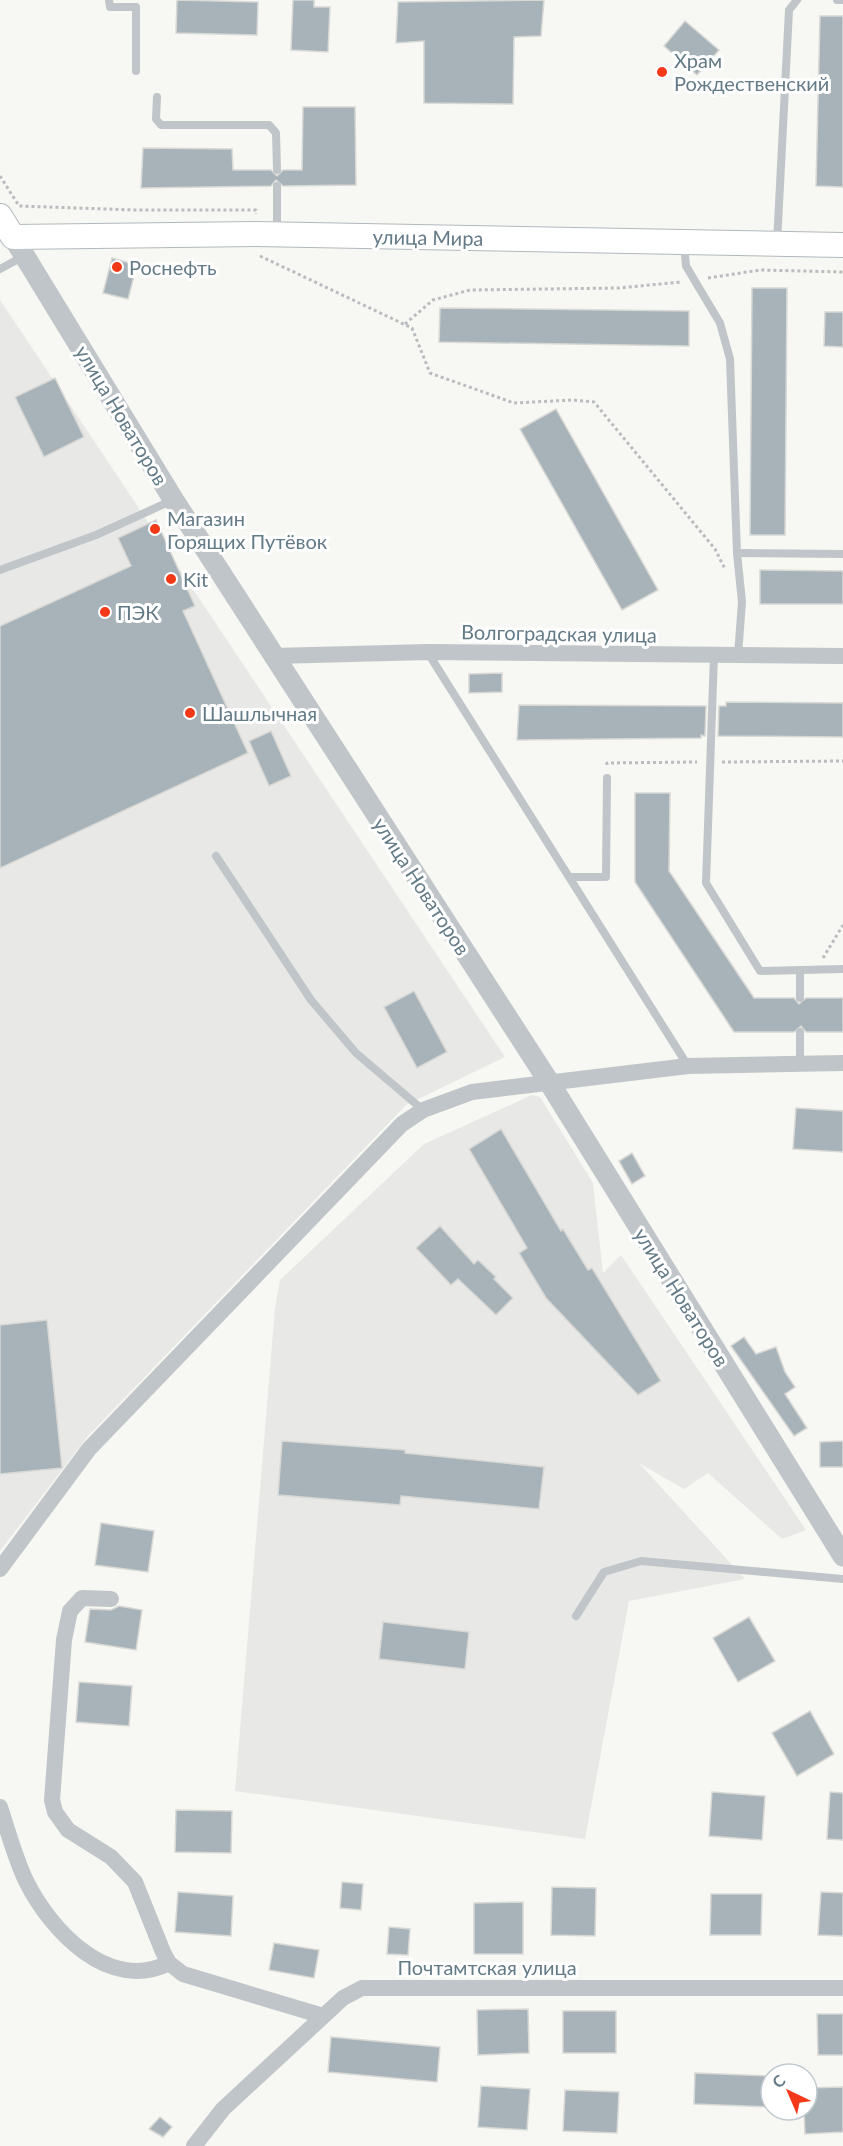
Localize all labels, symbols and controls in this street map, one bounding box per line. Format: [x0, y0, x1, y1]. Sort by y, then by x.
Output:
place label: Храм Рождественский [674, 48, 829, 95]
marker: Храм Рождественский [655, 65, 669, 79]
street label: улица Мира [372, 224, 484, 250]
place label: Роснефть [129, 255, 217, 279]
marker: Роснефть [110, 260, 124, 274]
street label: улица Новаторов [71, 341, 173, 489]
place label: Магазин Горящих Путёвок [167, 506, 328, 553]
marker: Магазин Горящих Путёвок [148, 522, 162, 536]
place label: Kit [183, 567, 208, 591]
marker: Kit [164, 572, 178, 586]
place label: ПЭК [117, 600, 159, 624]
marker: ПЭК [98, 605, 112, 619]
street label: Волгоградская улица [461, 619, 657, 647]
place label: Шашлычная [202, 701, 317, 725]
marker: Шашлычная [183, 706, 197, 720]
street label: улица Новаторов [369, 813, 475, 959]
street label: улица Новаторов [630, 1223, 734, 1371]
street label: Почтамтская улица [397, 1955, 577, 1979]
north arrow [759, 2062, 819, 2122]
text: С [768, 2070, 789, 2091]

